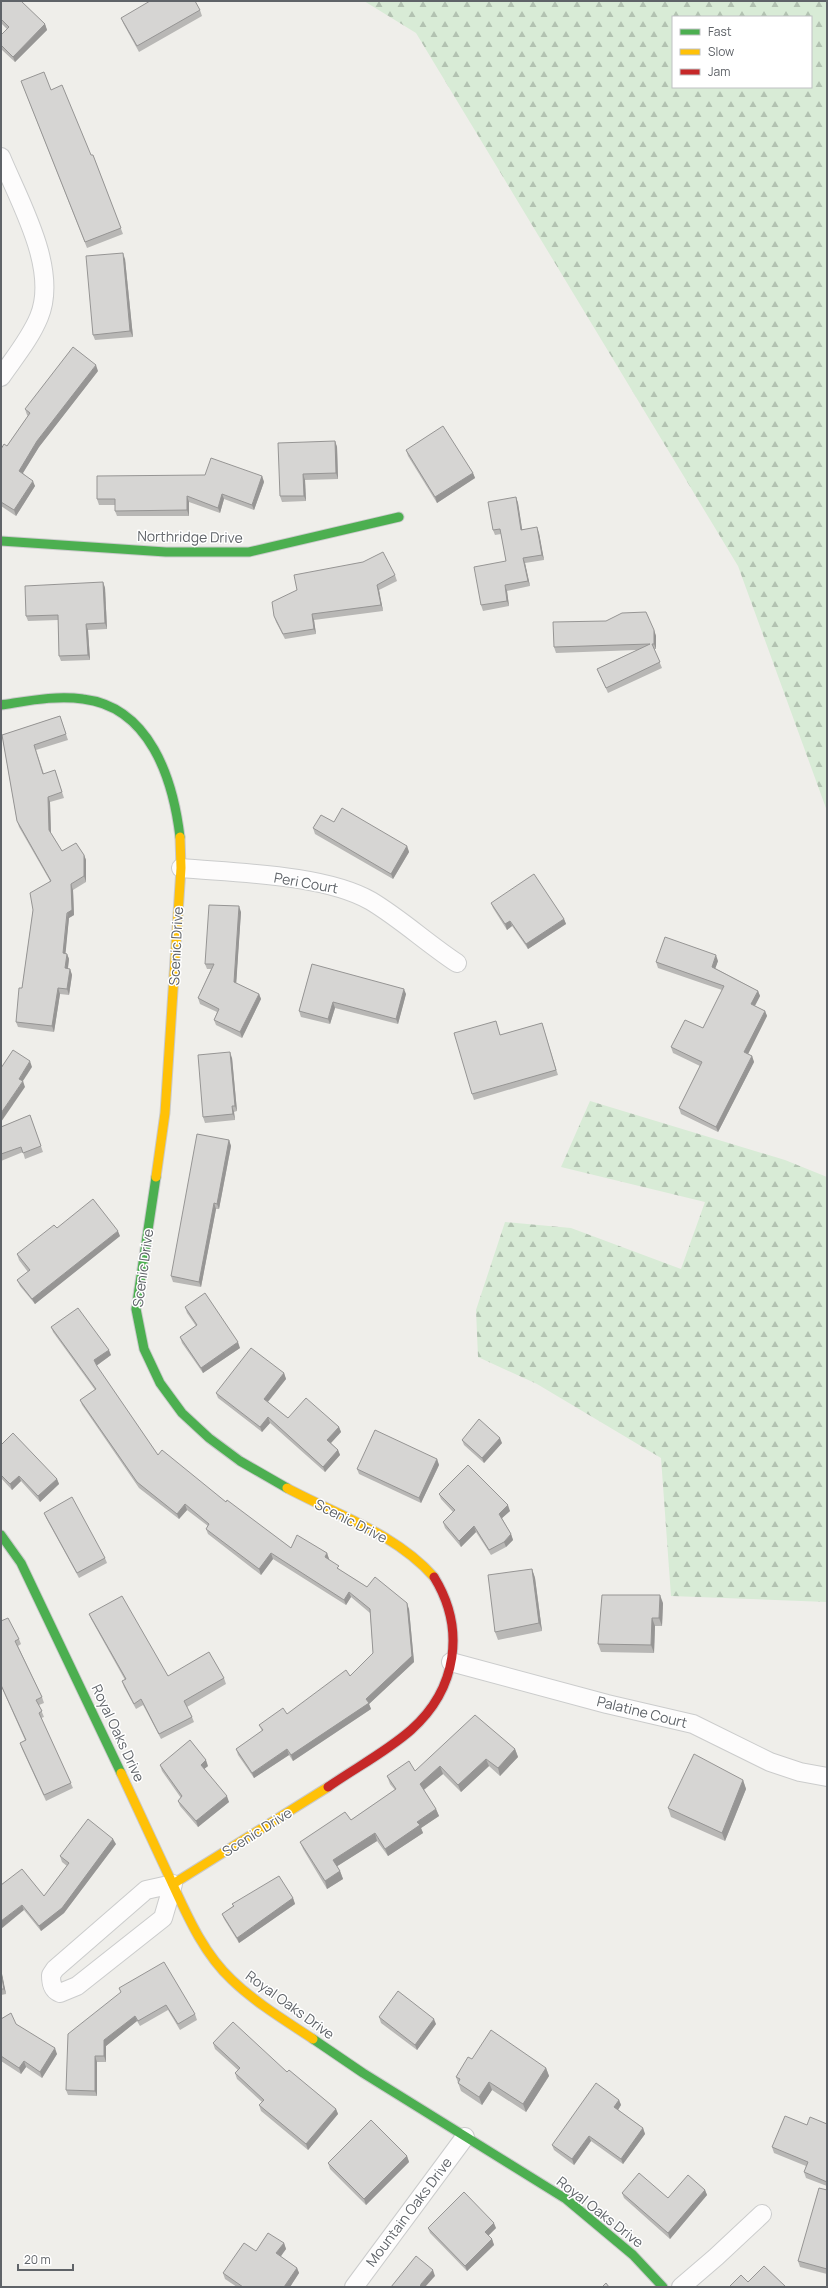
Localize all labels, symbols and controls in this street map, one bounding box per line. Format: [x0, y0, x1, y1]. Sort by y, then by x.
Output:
legend [672, 16, 812, 88]
text: Fast [708, 23, 732, 40]
text: Slow [708, 43, 734, 60]
text: Jam [708, 63, 730, 80]
street label: Northridge Drive [137, 526, 243, 547]
street label: Peri Court [272, 868, 340, 898]
street label: Scenic Drive [164, 906, 187, 986]
street label: Scenic Drive [128, 1227, 157, 1308]
street label: Scenic Drive [312, 1494, 391, 1547]
street label: Royal Oaks Drive [88, 1681, 149, 1785]
street label: Palatine Court [595, 1691, 690, 1732]
street label: Scenic Drive [218, 1803, 295, 1861]
street label: Royal Oaks Drive [242, 1966, 339, 2043]
street label: Mountain Oaks Drive [361, 2153, 456, 2270]
street label: Royal Oaks Drive [553, 2172, 648, 2252]
scale bar [18, 2246, 73, 2272]
text: 20 m [24, 2251, 51, 2268]

